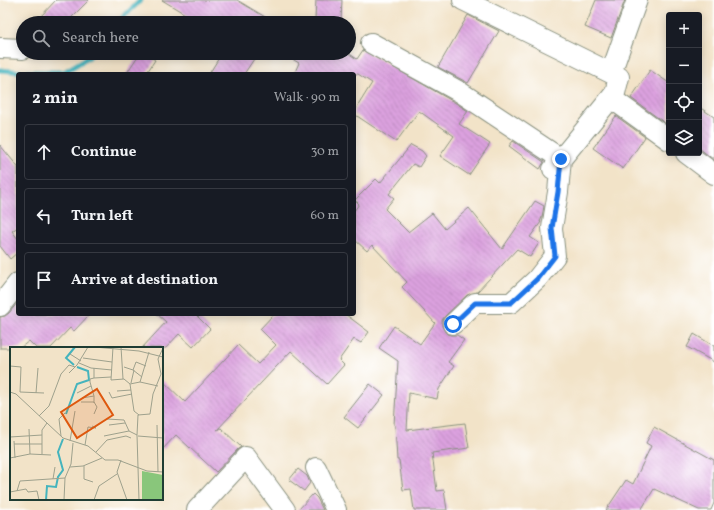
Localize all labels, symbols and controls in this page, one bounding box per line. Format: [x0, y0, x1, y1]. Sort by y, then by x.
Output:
map controls [666, 12, 702, 156]
button: + [666, 12, 702, 48]
search box [16, 16, 356, 60]
icon: search [30, 27, 52, 49]
text: Search here [62, 28, 139, 49]
button: − [666, 48, 702, 84]
button: locate [666, 84, 702, 120]
text: 2 min [32, 87, 78, 110]
text: Walk · 90 m [274, 89, 340, 107]
button: layers [666, 120, 702, 156]
icon: ahead [33, 141, 55, 163]
text: Continue [71, 142, 136, 163]
text: 30 m [311, 143, 339, 161]
route end [552, 150, 570, 168]
icon: left [33, 205, 55, 227]
text: Turn left [71, 206, 133, 227]
text: 60 m [311, 207, 339, 225]
icon: arrive [33, 269, 55, 291]
text: Arrive at destination [71, 270, 218, 291]
route start [444, 315, 462, 333]
inset map [10, 347, 163, 500]

